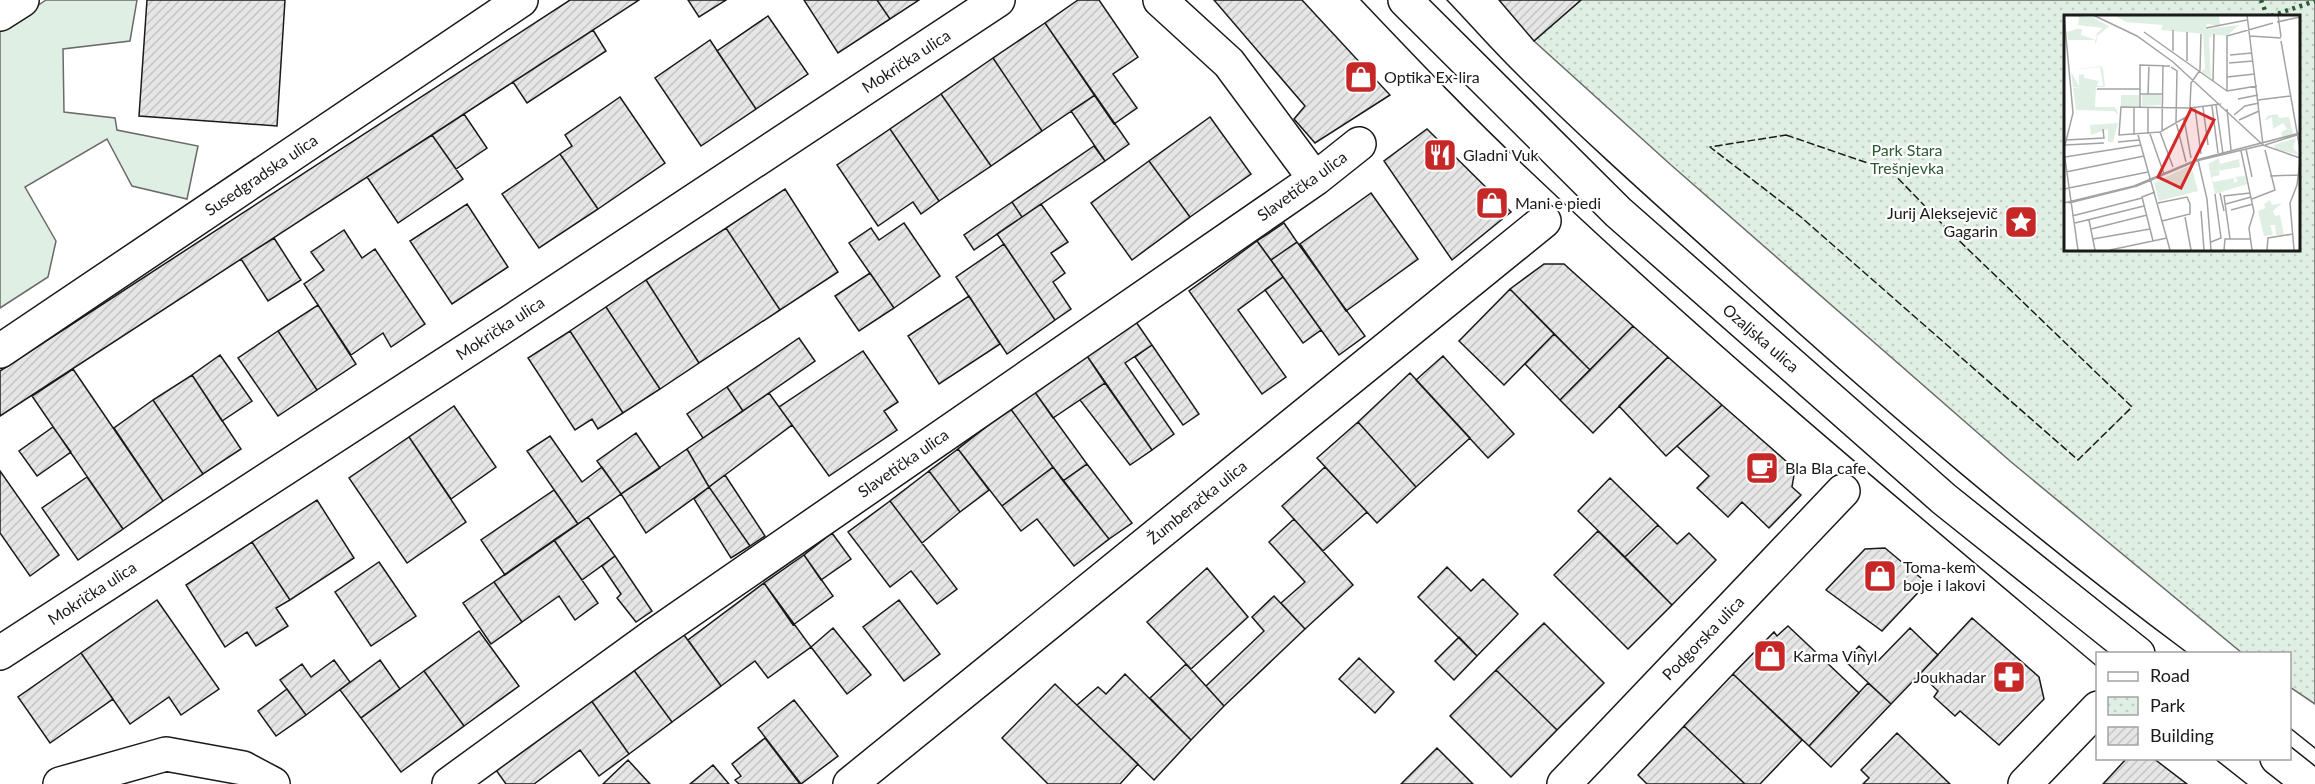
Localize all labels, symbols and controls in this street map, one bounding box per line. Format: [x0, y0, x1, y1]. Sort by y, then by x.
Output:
inset map [2064, 15, 2300, 250]
street label: Mokrička ulica [858, 25, 953, 96]
shop icon: Optika Ex-lira [1343, 59, 1379, 95]
place label: Optika Ex-lira [1384, 67, 1480, 86]
street label: Susedgradska ulica [201, 130, 321, 219]
restaurant icon: Gladni Vuk [1422, 137, 1458, 173]
park label: Park Stara Trešnjevka [1870, 140, 1944, 177]
place label: Gladni Vuk [1463, 145, 1540, 164]
street label: Slavetička ulica [1253, 147, 1350, 225]
shop icon: Mani e piedi [1474, 185, 1510, 221]
place label: Mani e piedi [1515, 193, 1601, 212]
place label: Jurij Aleksejevič Gagarin [1887, 203, 1998, 240]
place icon: Jurij Aleksejevič Gagarin [2003, 204, 2039, 240]
street label: Mokrička ulica [452, 292, 547, 363]
street label: Ozaljska ulica [1719, 299, 1803, 376]
street label: Slavetička ulica [854, 424, 952, 501]
cafe icon: Bla Bla cafe [1744, 450, 1780, 486]
street label: Žumberačka ulica [1143, 456, 1250, 547]
place label: Bla Bla cafe [1785, 458, 1866, 477]
street label: Mokrička ulica [44, 557, 139, 628]
place label: Toma-kem boje i lakovi [1903, 557, 1986, 594]
shop icon: Toma-kem boje i lakovi [1862, 558, 1898, 594]
street label: Podgorska ulica [1658, 592, 1748, 684]
shop icon: Karma Vinyl [1752, 638, 1788, 674]
place label: Karma Vinyl [1793, 646, 1877, 665]
legend [2096, 652, 2291, 760]
pharmacy icon: Joukhadar [1991, 659, 2027, 695]
text: Road [2150, 664, 2190, 686]
place label: Joukhadar [1914, 667, 1986, 686]
text: Park [2150, 694, 2186, 716]
text: Building [2150, 724, 2214, 746]

